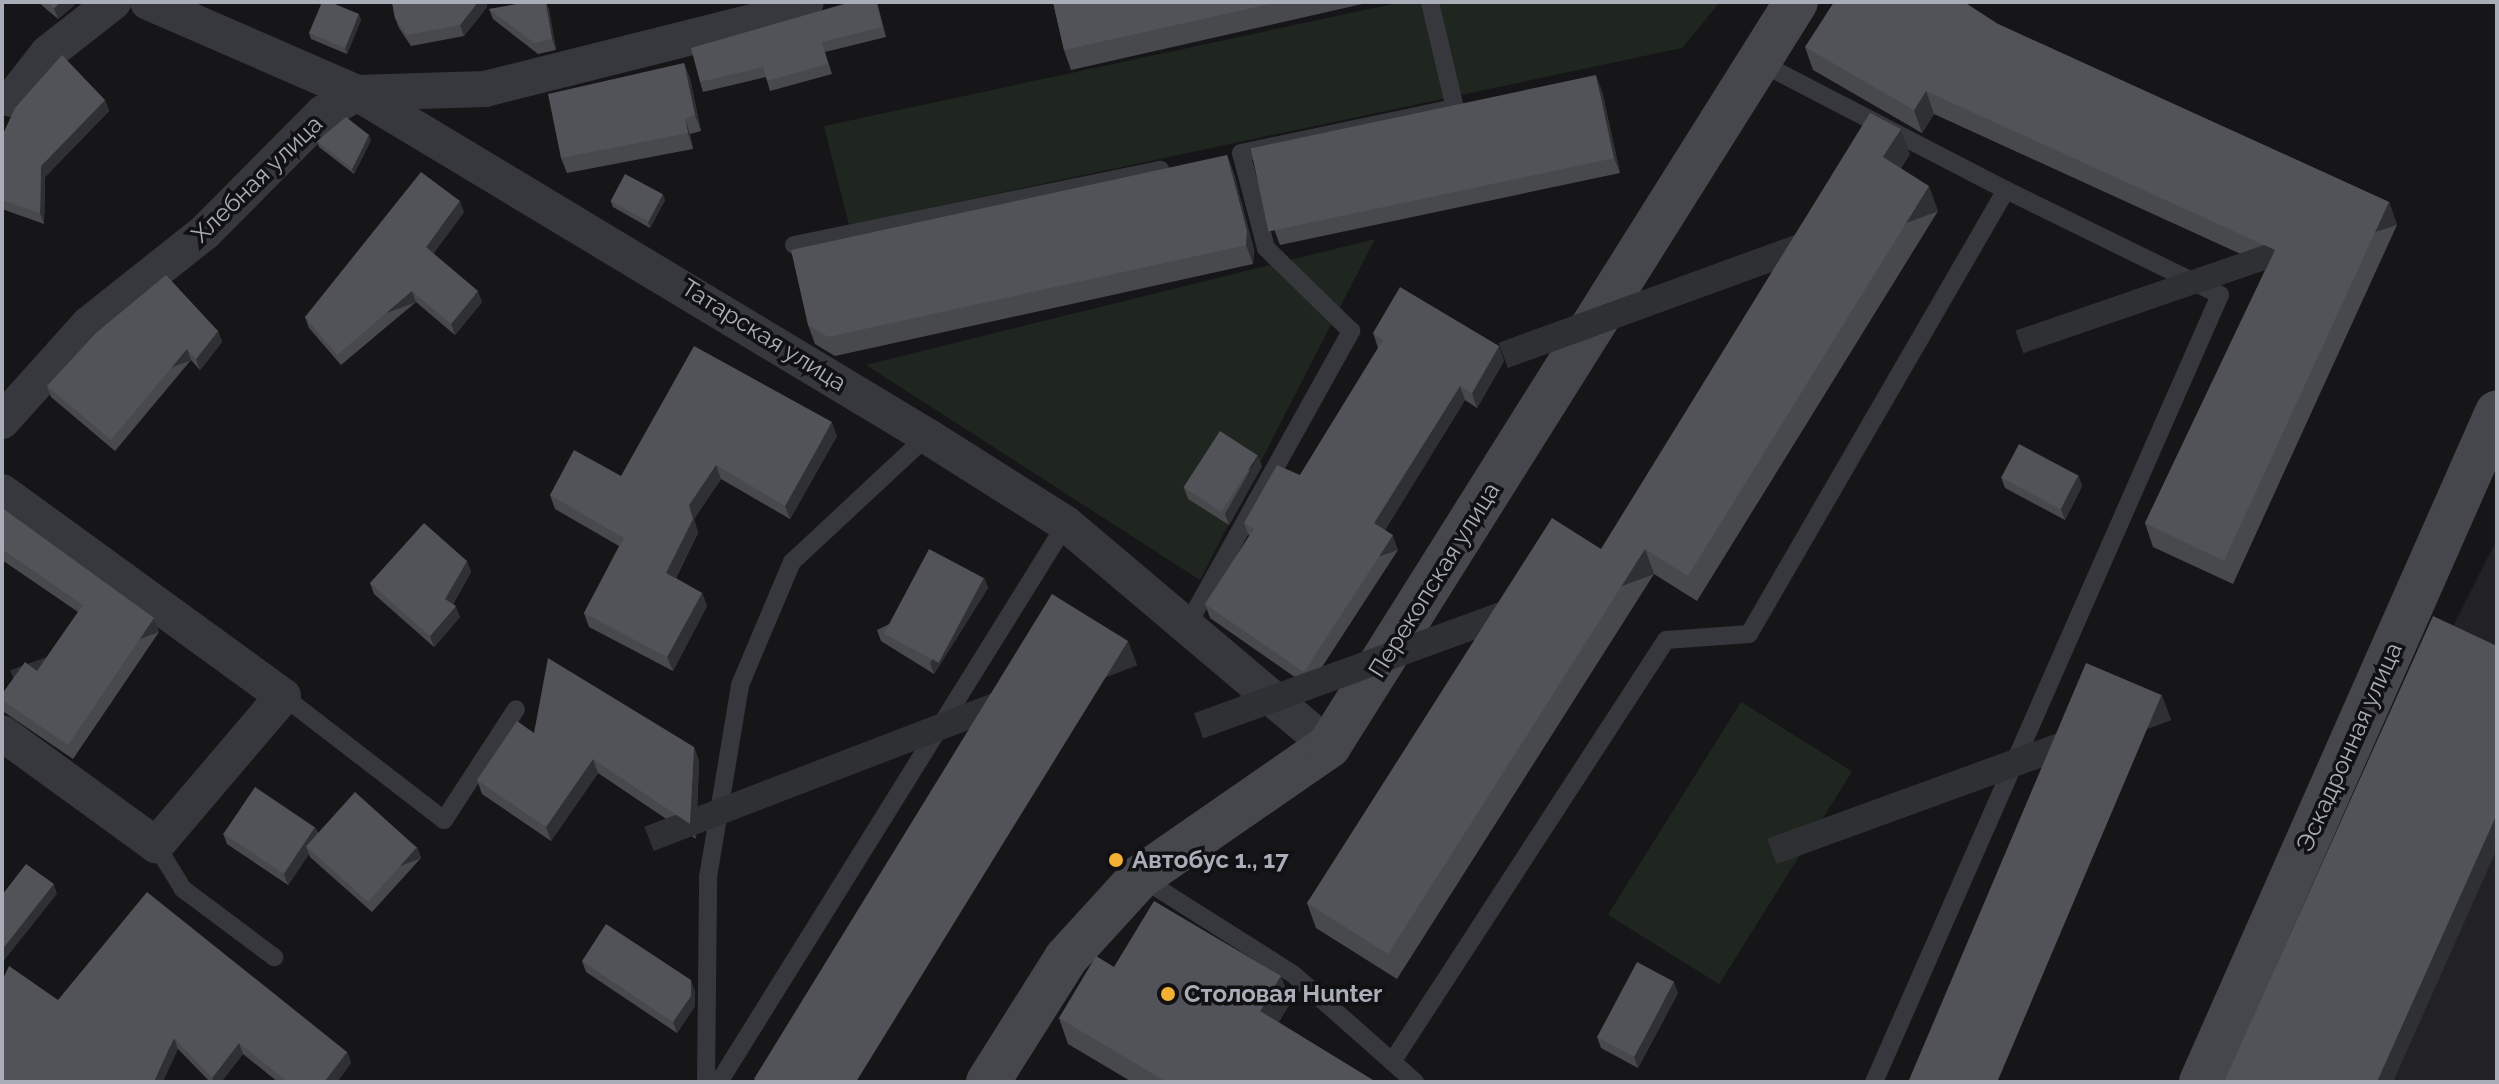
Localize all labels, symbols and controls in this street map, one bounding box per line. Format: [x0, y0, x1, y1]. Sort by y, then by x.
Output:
street label: Хлебная улица [185, 109, 329, 249]
street label: Татарская улица [676, 273, 852, 397]
street label: Перекопская улица [1362, 477, 1506, 683]
street label: Эскадронная улица [2290, 638, 2408, 856]
place label: Автобус 1., 17 [1132, 846, 1289, 874]
marker: Автобус 1., 17 [1107, 851, 1125, 869]
place label: Столовая Hunter [1184, 980, 1382, 1008]
marker: Столовая Hunter [1159, 985, 1177, 1003]

